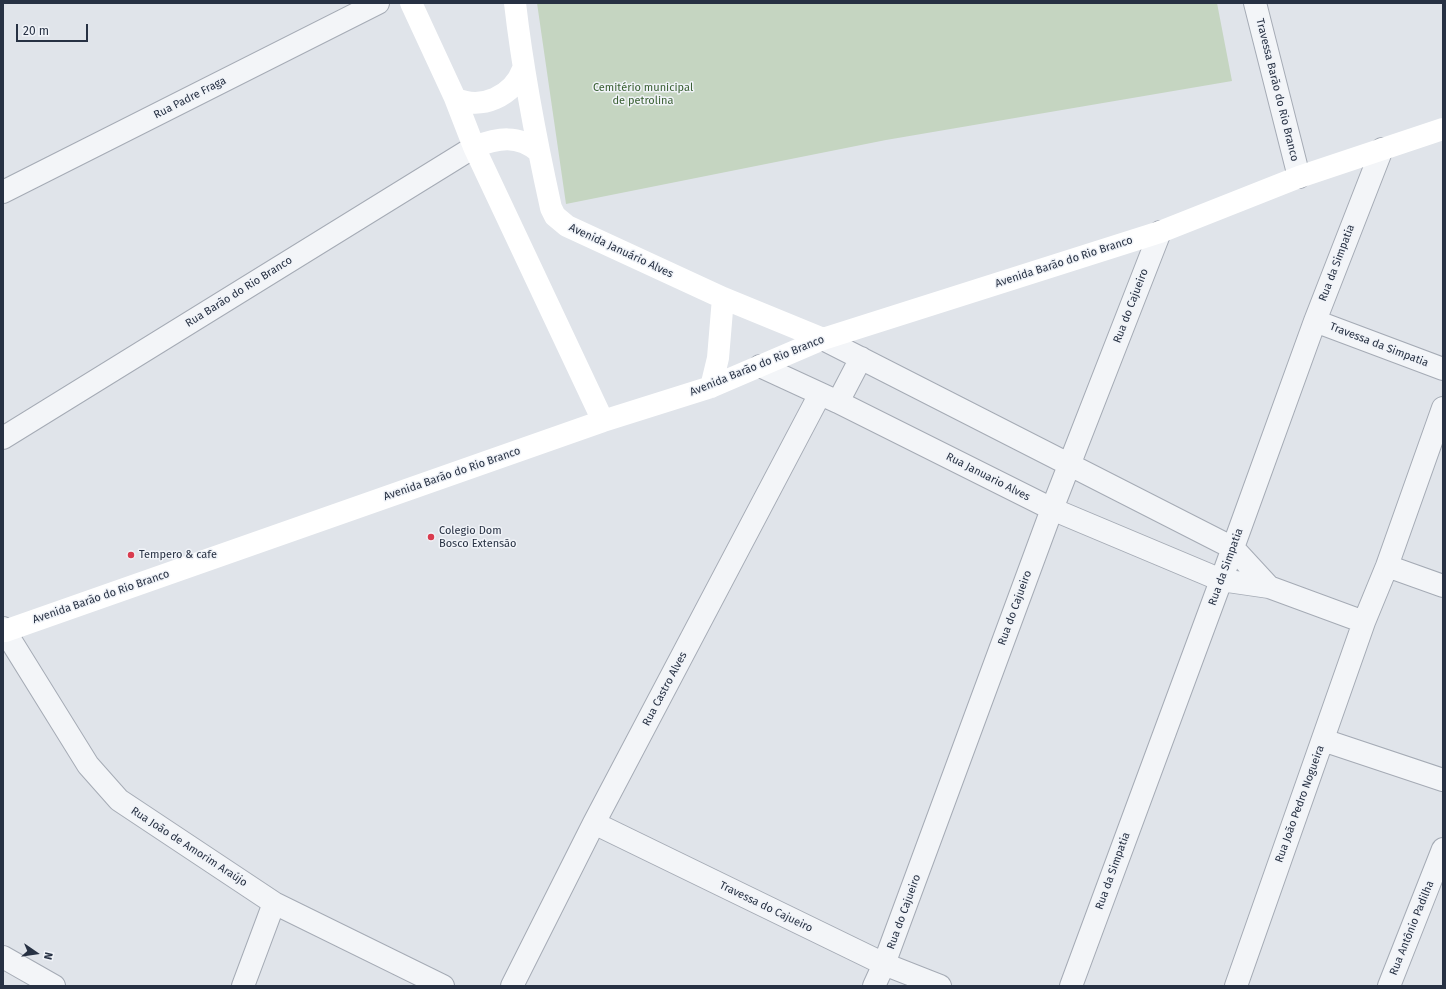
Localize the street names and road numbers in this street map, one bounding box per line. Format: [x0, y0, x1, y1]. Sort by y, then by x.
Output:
street label: Travessa Barão do Rio Branco [1253, 17, 1301, 163]
street label: Rua Padre Fraga [152, 74, 228, 122]
street label: Avenida Januário Alves [567, 221, 675, 281]
street label: Rua da Simpatia [1316, 223, 1358, 303]
street label: Avenida Barão do Rio Branco [993, 233, 1135, 291]
street label: Rua Barão do Rio Branco [183, 254, 295, 330]
street label: Rua do Cajueiro [1111, 267, 1151, 345]
street label: Travessa da Simpatia [1328, 320, 1430, 370]
street label: Avenida Barão do Rio Branco [688, 333, 826, 399]
street label: Avenida Barão do Rio Branco [382, 444, 522, 504]
street label: Rua Januario Alves [944, 450, 1032, 504]
street label: Rua da Simpatia [1206, 526, 1246, 608]
street label: Avenida Barão do Rio Branco [31, 567, 171, 627]
street label: Rua do Cajueiro [995, 569, 1035, 647]
street label: Rua Castro Alves [640, 650, 690, 728]
street label: Rua João Pedro Nogueira [1273, 744, 1327, 864]
street label: Rua João de Amorim Araújo [128, 804, 250, 890]
street label: Rua da Simpatia [1093, 830, 1133, 912]
street label: Rua do Cajueiro [884, 873, 924, 951]
street label: Travessa do Cajueiro [717, 879, 815, 935]
street label: Rua Antônio Padilha [1387, 879, 1437, 977]

